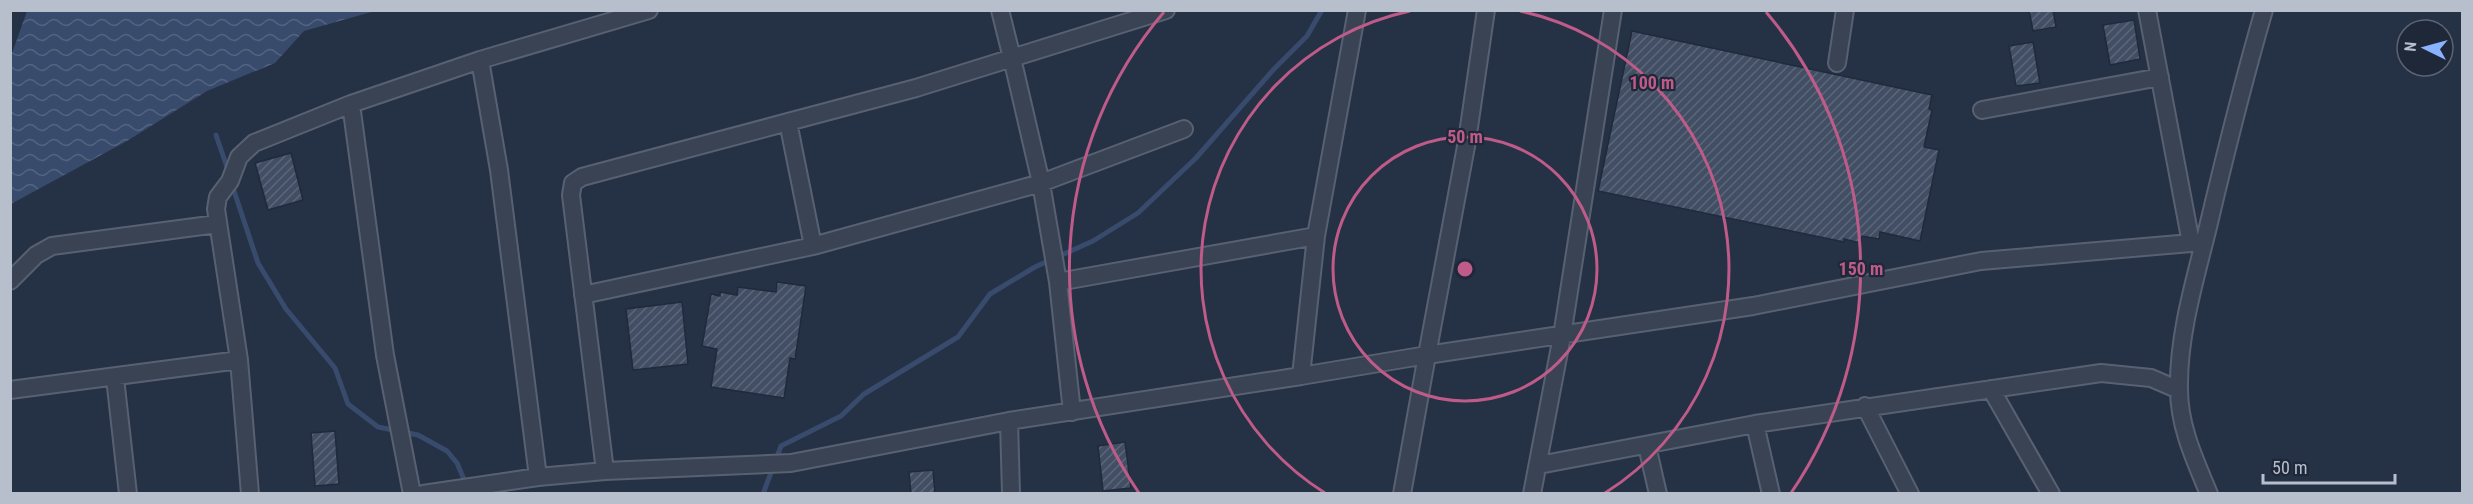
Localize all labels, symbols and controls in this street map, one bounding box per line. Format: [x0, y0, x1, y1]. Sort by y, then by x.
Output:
north arrow [2395, 18, 2455, 78]
text: N [2401, 41, 2420, 52]
text: 100 m [1630, 72, 1674, 93]
text: 50 m [1447, 126, 1483, 147]
text: 150 m [1839, 258, 1883, 279]
centre of rings [1455, 259, 1475, 279]
scale bar [2263, 447, 2395, 485]
text: 50 m [2272, 457, 2307, 478]

